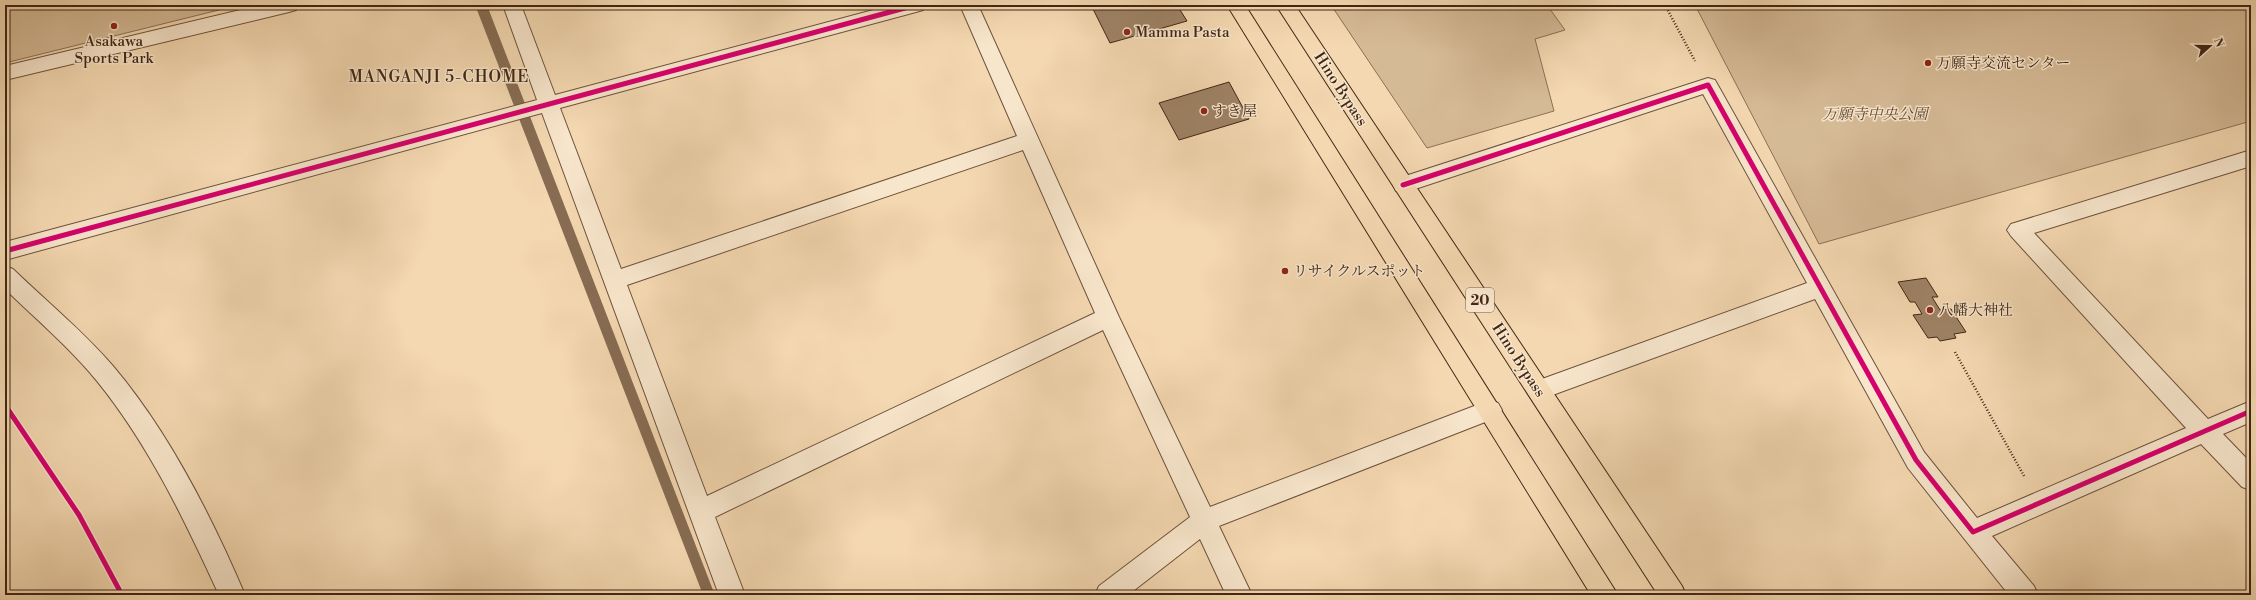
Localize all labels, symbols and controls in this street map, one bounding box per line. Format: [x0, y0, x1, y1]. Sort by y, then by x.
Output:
marker: Asakawa Sports Park [109, 21, 119, 31]
place label: Mamma Pasta [1135, 23, 1230, 42]
north arrow [2190, 26, 2230, 66]
marker: Mamma Pasta [1122, 27, 1132, 37]
place label: Asakawa Sports Park [75, 32, 155, 68]
text: N [2210, 36, 2227, 50]
street label: Hino Bypass [1310, 49, 1372, 130]
place label: 万願寺交流センター [1936, 54, 2070, 73]
marker: 万願寺交流センター [1923, 58, 1933, 68]
district label: MANGANJI 5-CHOME [349, 67, 529, 87]
place label: すき屋 [1212, 102, 1257, 121]
park label: 万願寺中央公園 [1822, 105, 1930, 124]
marker: すき屋 [1199, 106, 1209, 116]
place label: リサイクルスポット [1293, 262, 1425, 281]
marker: リサイクルスポット [1280, 266, 1290, 276]
road number: 20 [1466, 288, 1494, 312]
place label: 八幡大神社 [1938, 301, 2013, 320]
marker: 八幡大神社 [1925, 305, 1935, 315]
street label: Hino Bypass [1488, 320, 1550, 401]

